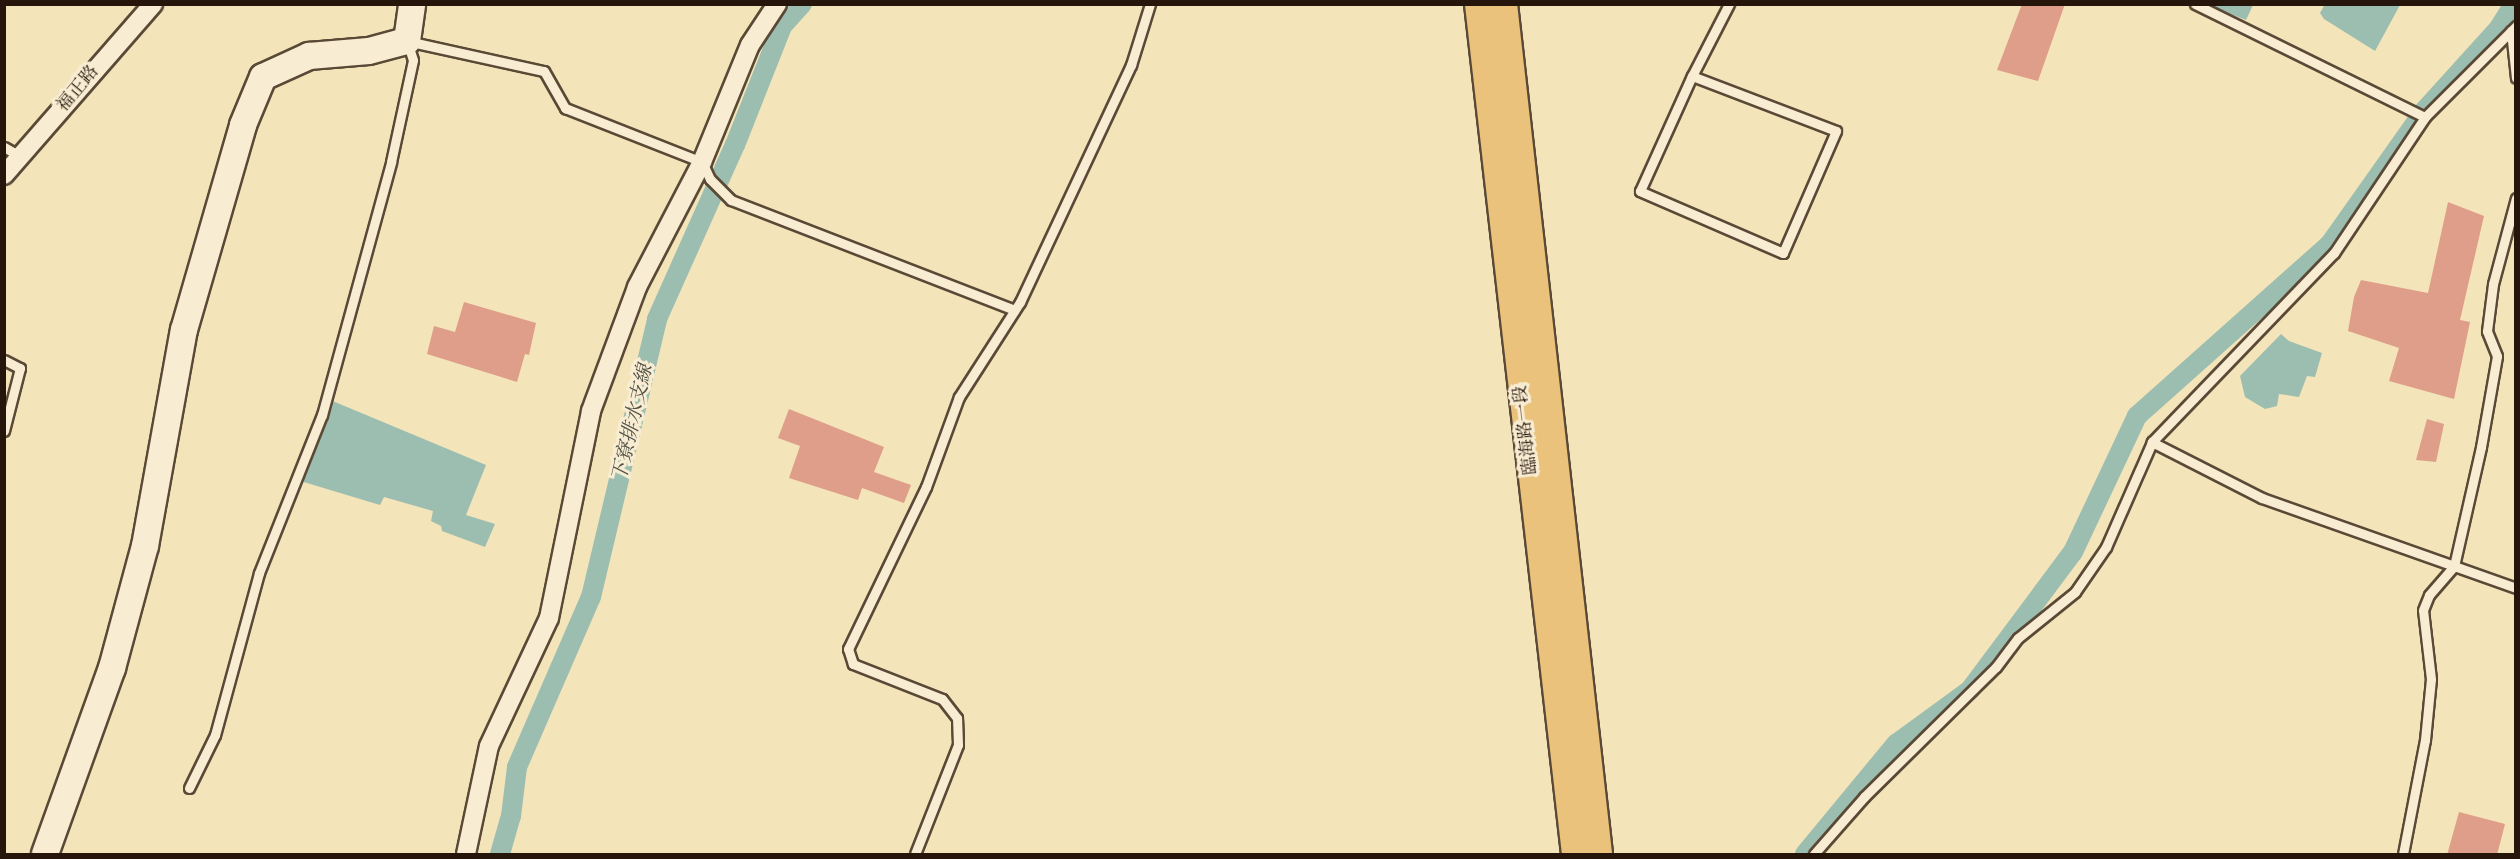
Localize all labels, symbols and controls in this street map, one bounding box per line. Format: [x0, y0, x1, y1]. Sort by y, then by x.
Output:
street label: 福正路 [52, 61, 104, 117]
water label: 下寮排水支線 [607, 362, 657, 484]
street label: 臨海路一段 [1510, 384, 1542, 476]

